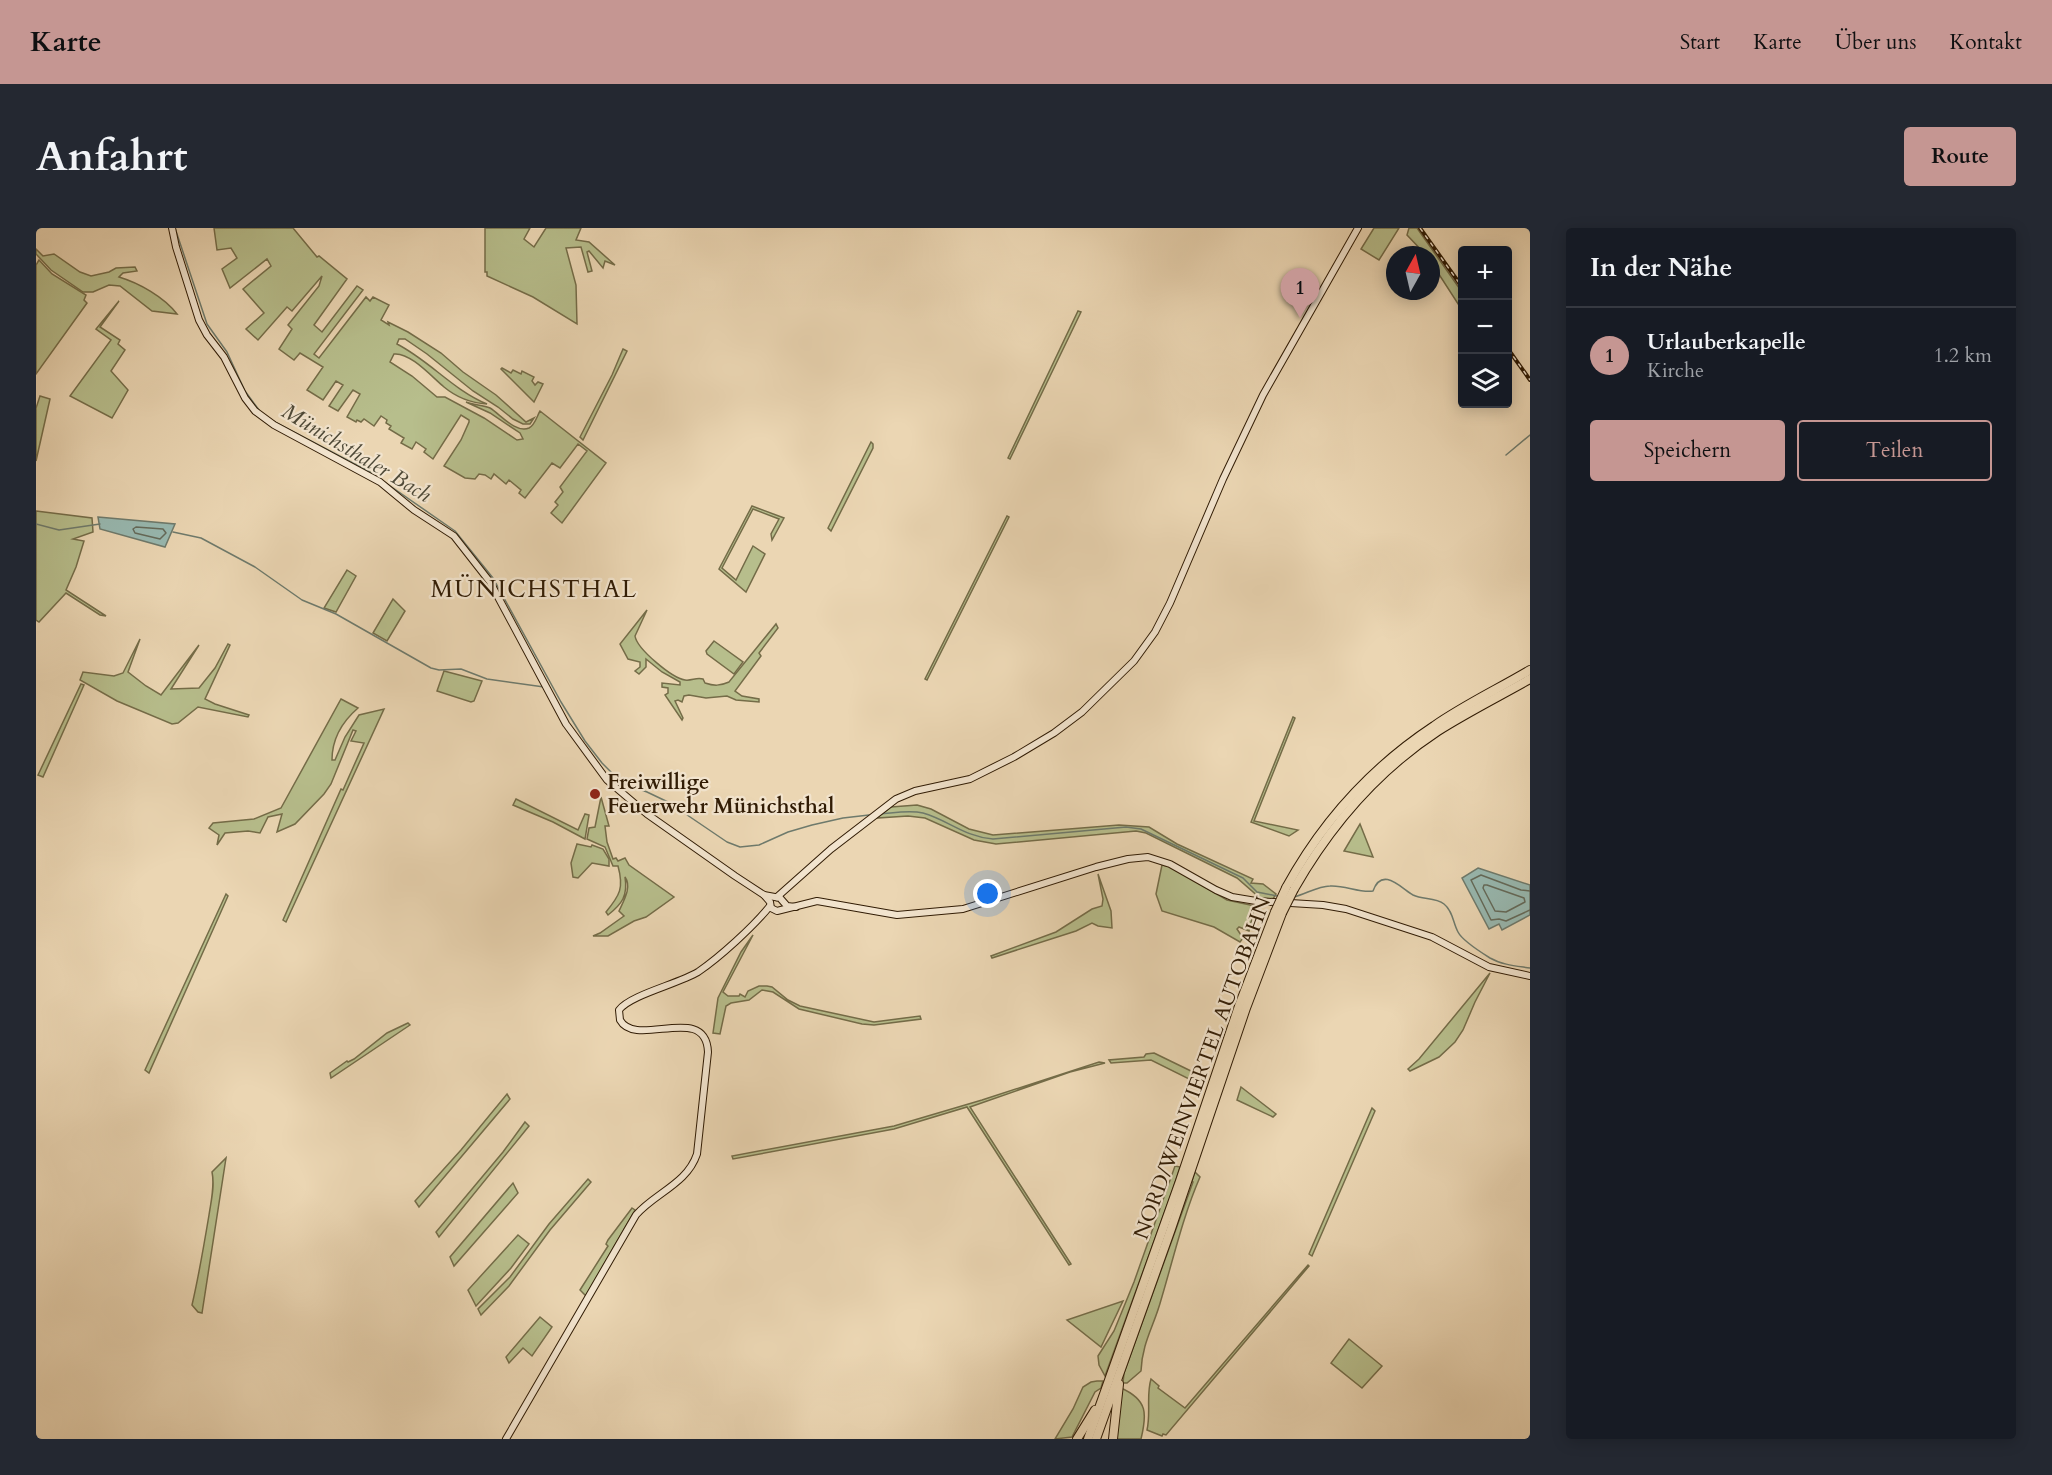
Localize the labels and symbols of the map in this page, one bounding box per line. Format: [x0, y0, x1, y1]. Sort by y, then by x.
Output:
north arrow [1386, 246, 1440, 300]
pin: 1 [1280, 268, 1320, 318]
water label: Münichsthaler Bach [276, 396, 437, 510]
district label: MÜNICHSTHAL [430, 573, 638, 606]
place label: Freiwillige Feuerwehr Münichsthal [607, 768, 834, 821]
marker: Freiwillige Feuerwehr Münichsthal [588, 787, 602, 801]
your location [973, 879, 1002, 908]
street label: NORD/WEINVIERTEL AUTOBAHN [1127, 893, 1278, 1244]

